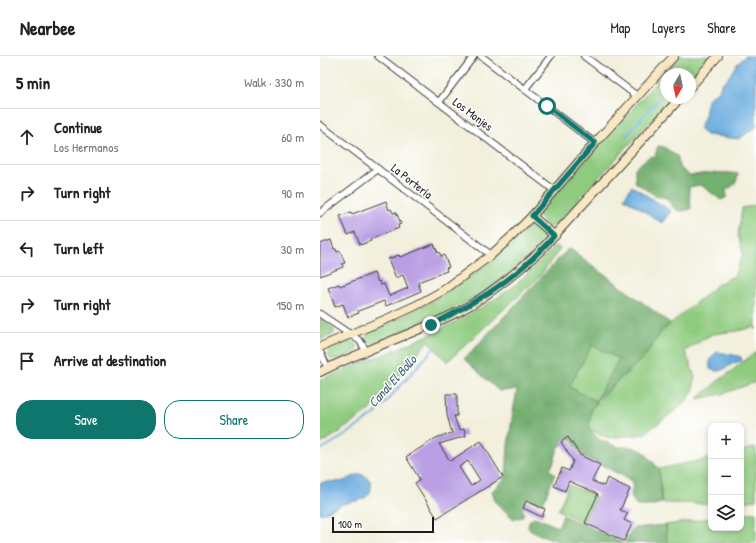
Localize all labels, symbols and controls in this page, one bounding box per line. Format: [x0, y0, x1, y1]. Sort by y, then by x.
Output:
text: Nearbee [20, 15, 75, 41]
text: Map [610, 18, 630, 37]
text: Layers [652, 18, 685, 37]
text: Share [707, 18, 736, 37]
north arrow [660, 68, 696, 104]
text: 5 min [16, 71, 50, 94]
text: Walk · 330 m [244, 73, 304, 91]
street label: Los Monjes [449, 93, 497, 135]
route start [538, 97, 556, 115]
text: Continue [54, 117, 102, 138]
icon: ahead [16, 126, 38, 148]
text: 60 m [281, 128, 304, 146]
text: Los Hermanos [54, 138, 118, 156]
street label: La Portería [388, 160, 436, 203]
icon: right [16, 182, 38, 204]
text: Turn right [54, 182, 110, 203]
text: 90 m [282, 184, 304, 202]
icon: left [16, 238, 38, 260]
text: Turn left [54, 238, 104, 259]
text: 30 m [281, 240, 304, 258]
icon: right [16, 294, 38, 316]
text: Turn right [54, 294, 110, 315]
text: 150 m [276, 296, 304, 314]
route end [422, 316, 440, 334]
icon: arrive [16, 350, 38, 372]
text: Arrive at destination [54, 350, 166, 371]
water label: Canal El Bollo [364, 350, 421, 411]
button: Save [16, 400, 156, 439]
button: Share [164, 400, 304, 439]
map controls [708, 423, 744, 531]
button: + [708, 423, 744, 459]
button: − [708, 459, 744, 495]
button: layers [708, 495, 744, 531]
scale bar [332, 515, 434, 534]
text: 100 m [338, 517, 362, 531]

